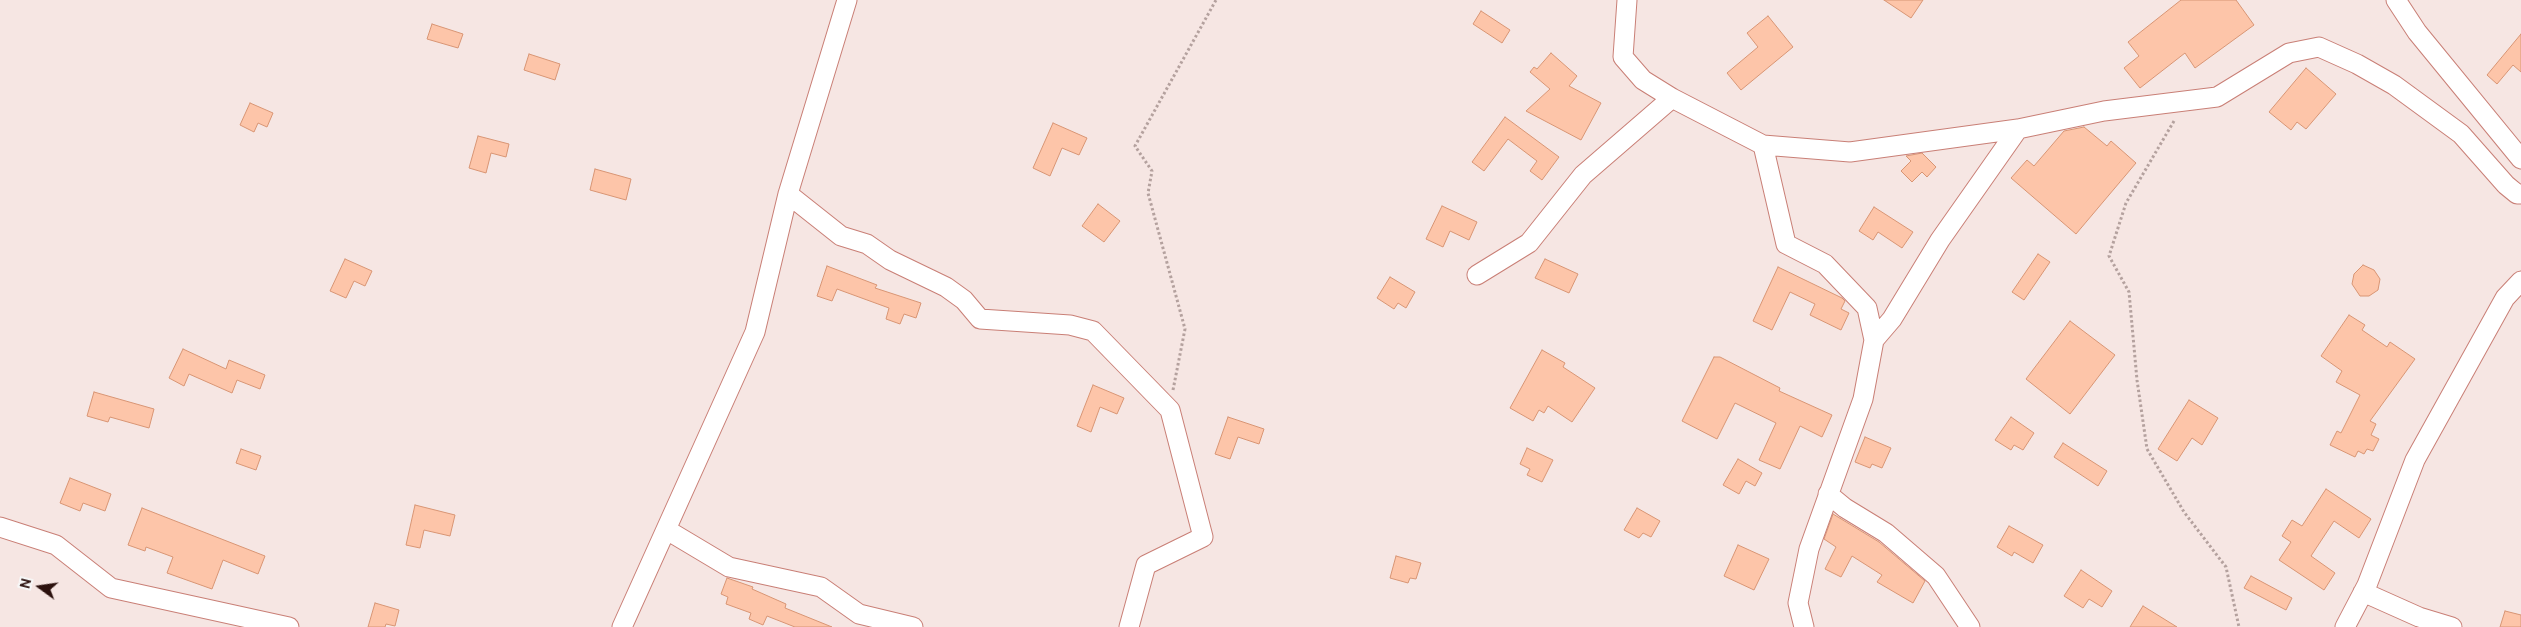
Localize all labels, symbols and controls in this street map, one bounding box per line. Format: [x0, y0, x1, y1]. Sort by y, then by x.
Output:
north arrow [15, 562, 65, 612]
text: N [16, 576, 35, 590]

